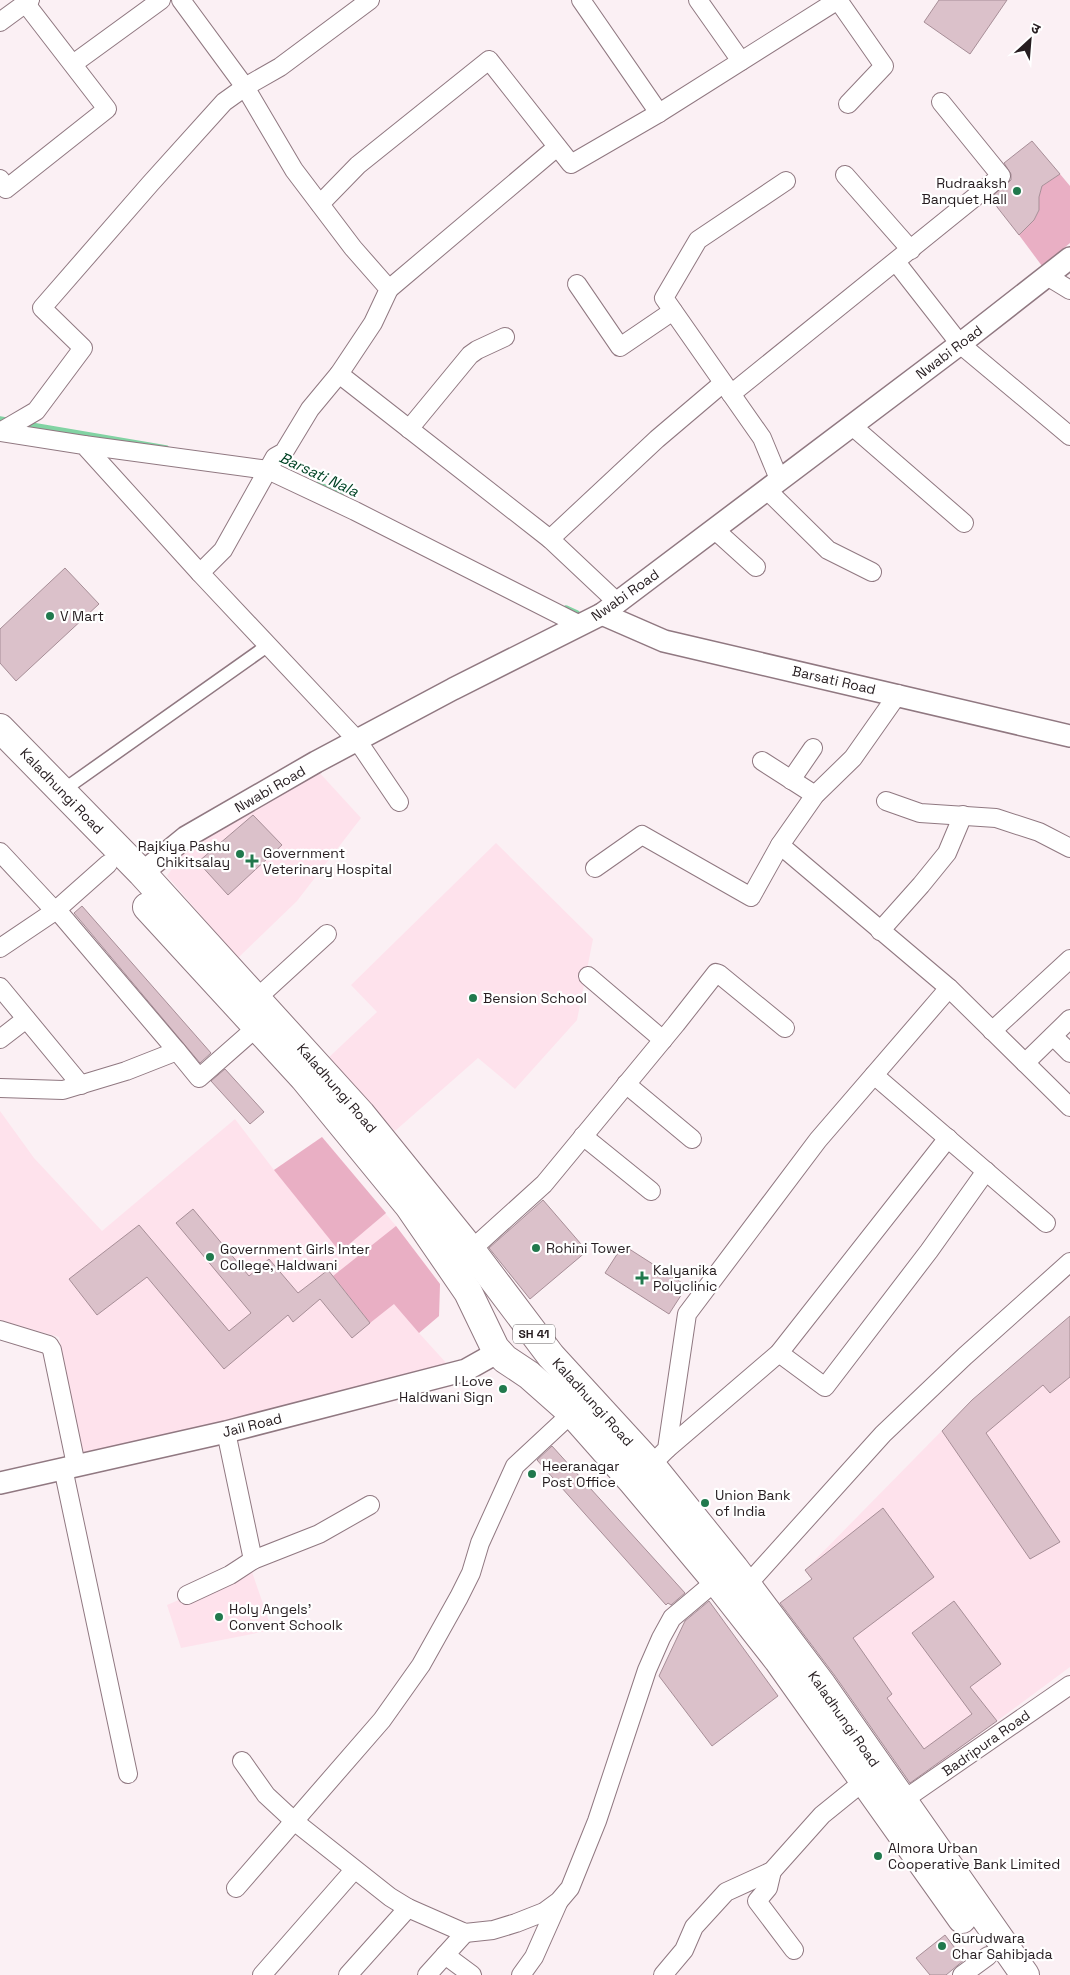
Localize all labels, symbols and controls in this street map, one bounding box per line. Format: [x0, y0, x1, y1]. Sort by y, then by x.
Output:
north arrow [1005, 15, 1055, 65]
text: उ [1028, 18, 1044, 39]
place label: Rudraaksh Banquet Hall [921, 174, 1007, 208]
marker: Rudraaksh Banquet Hall [1011, 185, 1023, 197]
street label: Nwabi Road [912, 321, 986, 383]
water label: Barsati Nala [276, 447, 362, 501]
street label: Nwabi Road [588, 565, 662, 625]
place label: V Mart [60, 607, 104, 625]
marker: V Mart [44, 610, 56, 622]
street label: Barsati Road [790, 662, 878, 698]
street label: Kaladhungi Road [16, 744, 108, 838]
street label: Nwabi Road [231, 761, 309, 817]
place label: Rajkiya Pashu Chikitsalay [138, 837, 230, 871]
place label: Government Veterinary Hospital [263, 844, 392, 878]
marker: Rajkiya Pashu Chikitsalay [234, 848, 246, 860]
marker: Government Veterinary Hospital [245, 854, 259, 868]
place label: Bension School [483, 989, 587, 1007]
marker: Bension School [467, 992, 479, 1004]
street label: Kaladhungi Road [293, 1039, 381, 1137]
place label: Rohini Tower [546, 1239, 631, 1257]
place label: Government Girls Inter College, Haldwani [220, 1240, 370, 1274]
marker: Rohini Tower [530, 1242, 542, 1254]
marker: Government Girls Inter College, Haldwani [204, 1251, 216, 1263]
place label: Kalyanika Polyclinic [653, 1261, 717, 1295]
marker: Kalyanika Polyclinic [635, 1271, 649, 1285]
road number: SH 41 [513, 1325, 555, 1344]
street label: Kaladhungi Road [549, 1354, 637, 1450]
place label: I Love Haldwani Sign [399, 1372, 493, 1406]
marker: I Love Haldwani Sign [497, 1383, 509, 1395]
street label: Jail Road [220, 1409, 284, 1441]
place label: Heeranagar Post Office [542, 1457, 620, 1491]
marker: Heeranagar Post Office [526, 1468, 538, 1480]
place label: Union Bank of India [715, 1486, 791, 1520]
marker: Union Bank of India [699, 1497, 711, 1509]
place label: Holy Angels' Convent Schoolk [229, 1600, 343, 1634]
marker: Holy Angels' Convent Schoolk [213, 1611, 225, 1623]
street label: Kaladhungi Road [804, 1668, 884, 1770]
street label: Badripura Road [938, 1706, 1034, 1780]
place label: Almora Urban Cooperative Bank Limited [888, 1839, 1060, 1873]
marker: Almora Urban Cooperative Bank Limited [872, 1850, 884, 1862]
place label: Gurudwara Char Sahibjada [952, 1929, 1053, 1963]
marker: Gurudwara Char Sahibjada [936, 1940, 948, 1952]

